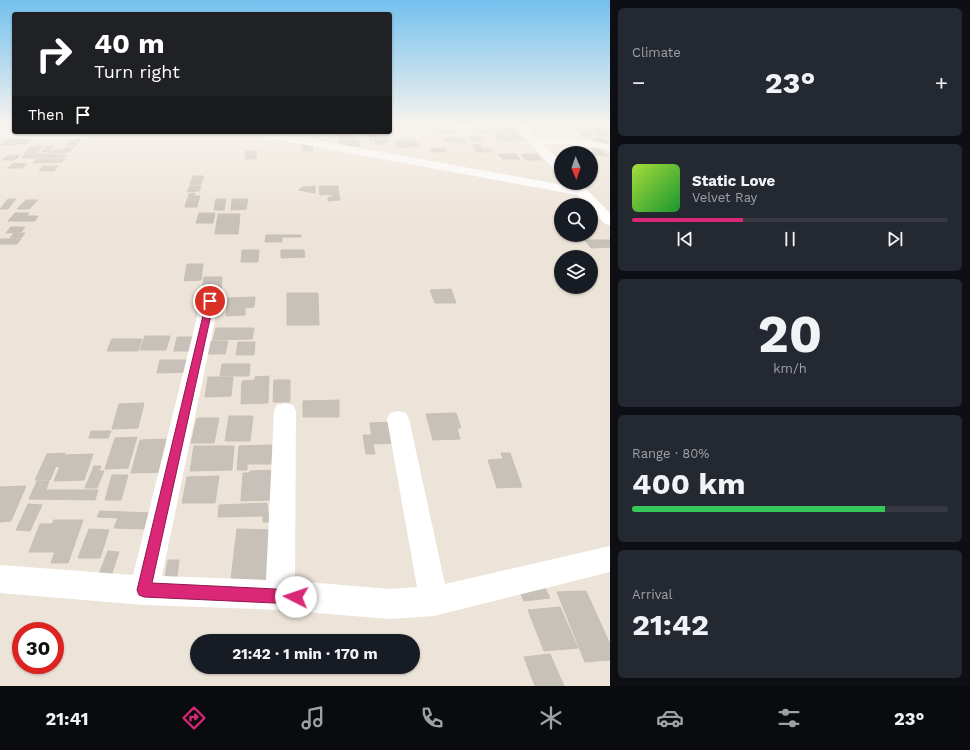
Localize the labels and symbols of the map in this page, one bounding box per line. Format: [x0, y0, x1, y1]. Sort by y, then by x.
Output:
north arrow [554, 146, 598, 190]
pin [193, 284, 227, 318]
position arrow [275, 576, 317, 618]
speed limit sign: 30 [12, 622, 64, 674]

